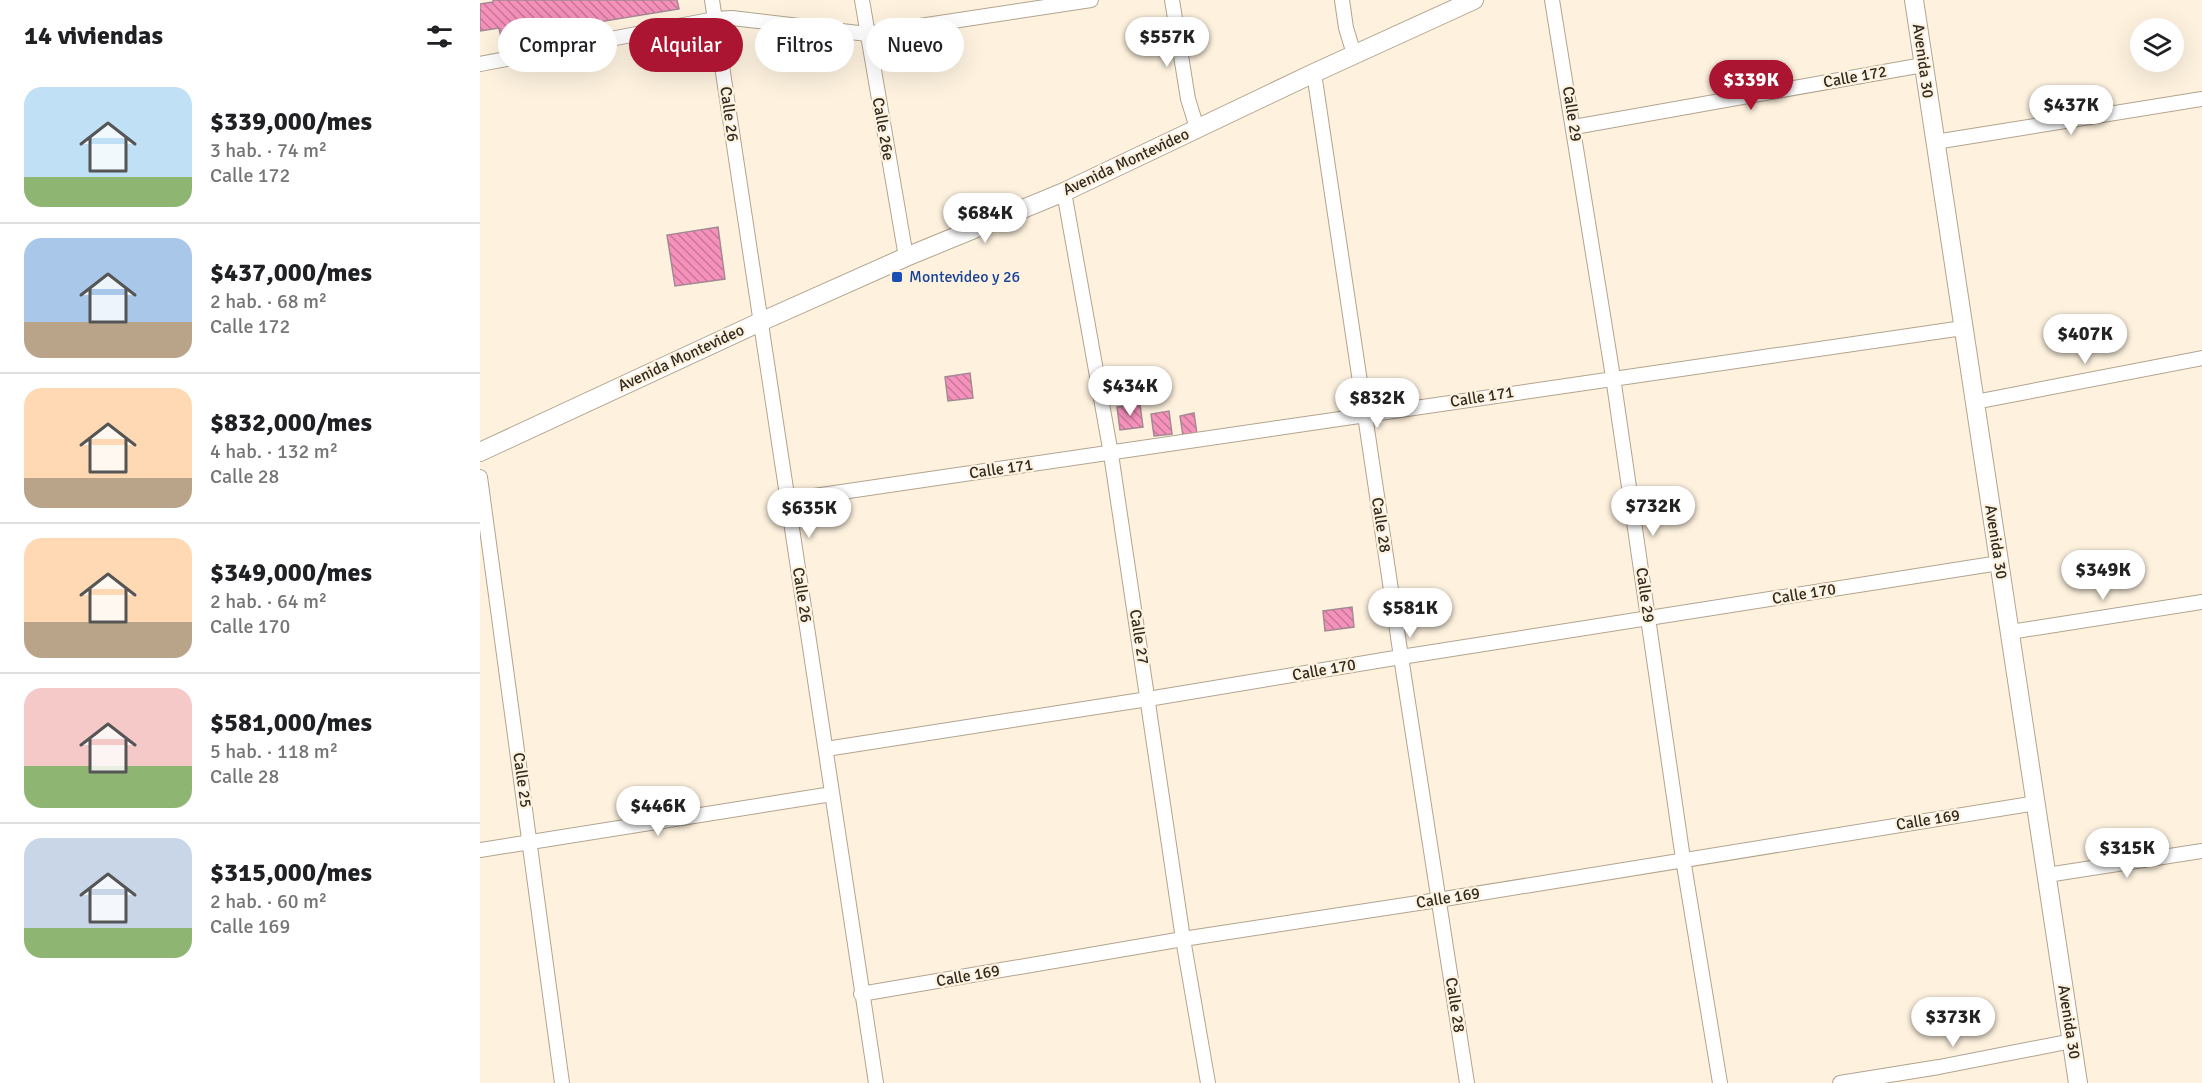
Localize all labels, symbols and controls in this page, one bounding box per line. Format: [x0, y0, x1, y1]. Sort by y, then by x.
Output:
pin: $557K [1125, 17, 1209, 68]
chip: Comprar [498, 18, 617, 72]
chip: Alquilar [629, 18, 743, 72]
chip: Filtros [755, 18, 854, 72]
chip: Nuevo [866, 18, 964, 72]
map controls [2130, 18, 2184, 72]
button: layers [2130, 18, 2184, 72]
text: 14 viviendas [24, 20, 163, 52]
icon: filters [423, 20, 456, 53]
street label: Avenida 30 [1908, 22, 1938, 100]
text: $557K [1139, 24, 1195, 49]
pin: $339K [1709, 60, 1793, 111]
street label: Calle 172 [1822, 62, 1888, 92]
text: $339K [1723, 67, 1779, 92]
street label: Calle 26 [715, 85, 743, 143]
street label: Calle 29 [1558, 85, 1586, 143]
pin: $437K [2029, 85, 2113, 136]
text: $437K [2043, 92, 2099, 117]
street label: Calle 26e [868, 96, 898, 162]
text: $339,000/mes [210, 106, 372, 138]
icon: home [72, 111, 144, 183]
street label: Avenida Montevideo [1060, 124, 1192, 200]
text: 3 hab. · 74 m² [210, 138, 327, 163]
text: Calle 172 [210, 163, 290, 188]
pin: $684K [943, 193, 1027, 244]
text: $684K [957, 200, 1013, 225]
text: $437,000/mes [210, 257, 372, 289]
icon: home [72, 262, 144, 334]
place label: Montevideo y 26 [909, 267, 1020, 287]
marker: Montevideo y 26 [890, 270, 904, 284]
text: 2 hab. · 68 m² [210, 289, 327, 314]
text: Calle 172 [210, 314, 290, 339]
pin: $407K [2043, 314, 2127, 365]
street label: Avenida Montevideo [615, 320, 747, 396]
text: $407K [2057, 321, 2113, 346]
pin: $434K [1088, 366, 1172, 417]
text: $434K [1102, 373, 1158, 398]
pin: $832K [1335, 378, 1419, 429]
street label: Calle 171 [1449, 382, 1515, 412]
text: $832K [1349, 385, 1405, 410]
text: $832,000/mes [210, 407, 372, 439]
icon: home [72, 412, 144, 484]
text: 4 hab. · 132 m² [210, 439, 338, 464]
street label: Calle 171 [968, 455, 1034, 483]
text: Calle 28 [210, 464, 279, 489]
pin: $732K [1611, 486, 1695, 537]
pin: $635K [767, 488, 851, 539]
text: $732K [1625, 493, 1681, 518]
text: $635K [781, 495, 837, 520]
street label: Calle 28 [1367, 496, 1395, 554]
street label: Avenida 30 [1980, 503, 2012, 581]
pin: $349K [2061, 550, 2145, 601]
text: $349,000/mes [210, 557, 372, 589]
text: $349K [2075, 557, 2131, 582]
icon: home [72, 562, 144, 634]
street label: Calle 26 [788, 566, 816, 624]
street label: Calle 29 [1631, 566, 1659, 624]
street label: Calle 170 [1771, 579, 1837, 609]
pin: $581K [1368, 588, 1452, 639]
text: 2 hab. · 64 m² [210, 589, 327, 614]
text: $581K [1382, 595, 1438, 620]
street label: Calle 27 [1125, 608, 1153, 666]
text: Calle 170 [210, 614, 290, 639]
street label: Calle 170 [1291, 655, 1357, 685]
text: $581,000/mes [210, 707, 372, 739]
icon: home [72, 712, 144, 784]
text: 5 hab. · 118 m² [210, 739, 338, 764]
street label: Calle 25 [508, 751, 536, 809]
text: Calle 28 [210, 764, 279, 789]
pin: $446K [616, 786, 700, 837]
text: $446K [630, 793, 686, 818]
street label: Calle 169 [1895, 805, 1961, 835]
pin: $315K [2085, 828, 2169, 879]
text: $315K [2099, 835, 2155, 860]
text: $315,000/mes [210, 857, 372, 889]
icon: home [72, 862, 144, 934]
street label: Calle 169 [1415, 883, 1481, 913]
text: 2 hab. · 60 m² [210, 889, 327, 914]
text: Calle 169 [210, 914, 290, 939]
street label: Calle 169 [935, 961, 1001, 991]
street label: Calle 28 [1441, 976, 1469, 1034]
street label: Avenida 30 [2053, 983, 2085, 1061]
pin: $373K [1911, 997, 1995, 1048]
text: $373K [1925, 1004, 1981, 1029]

